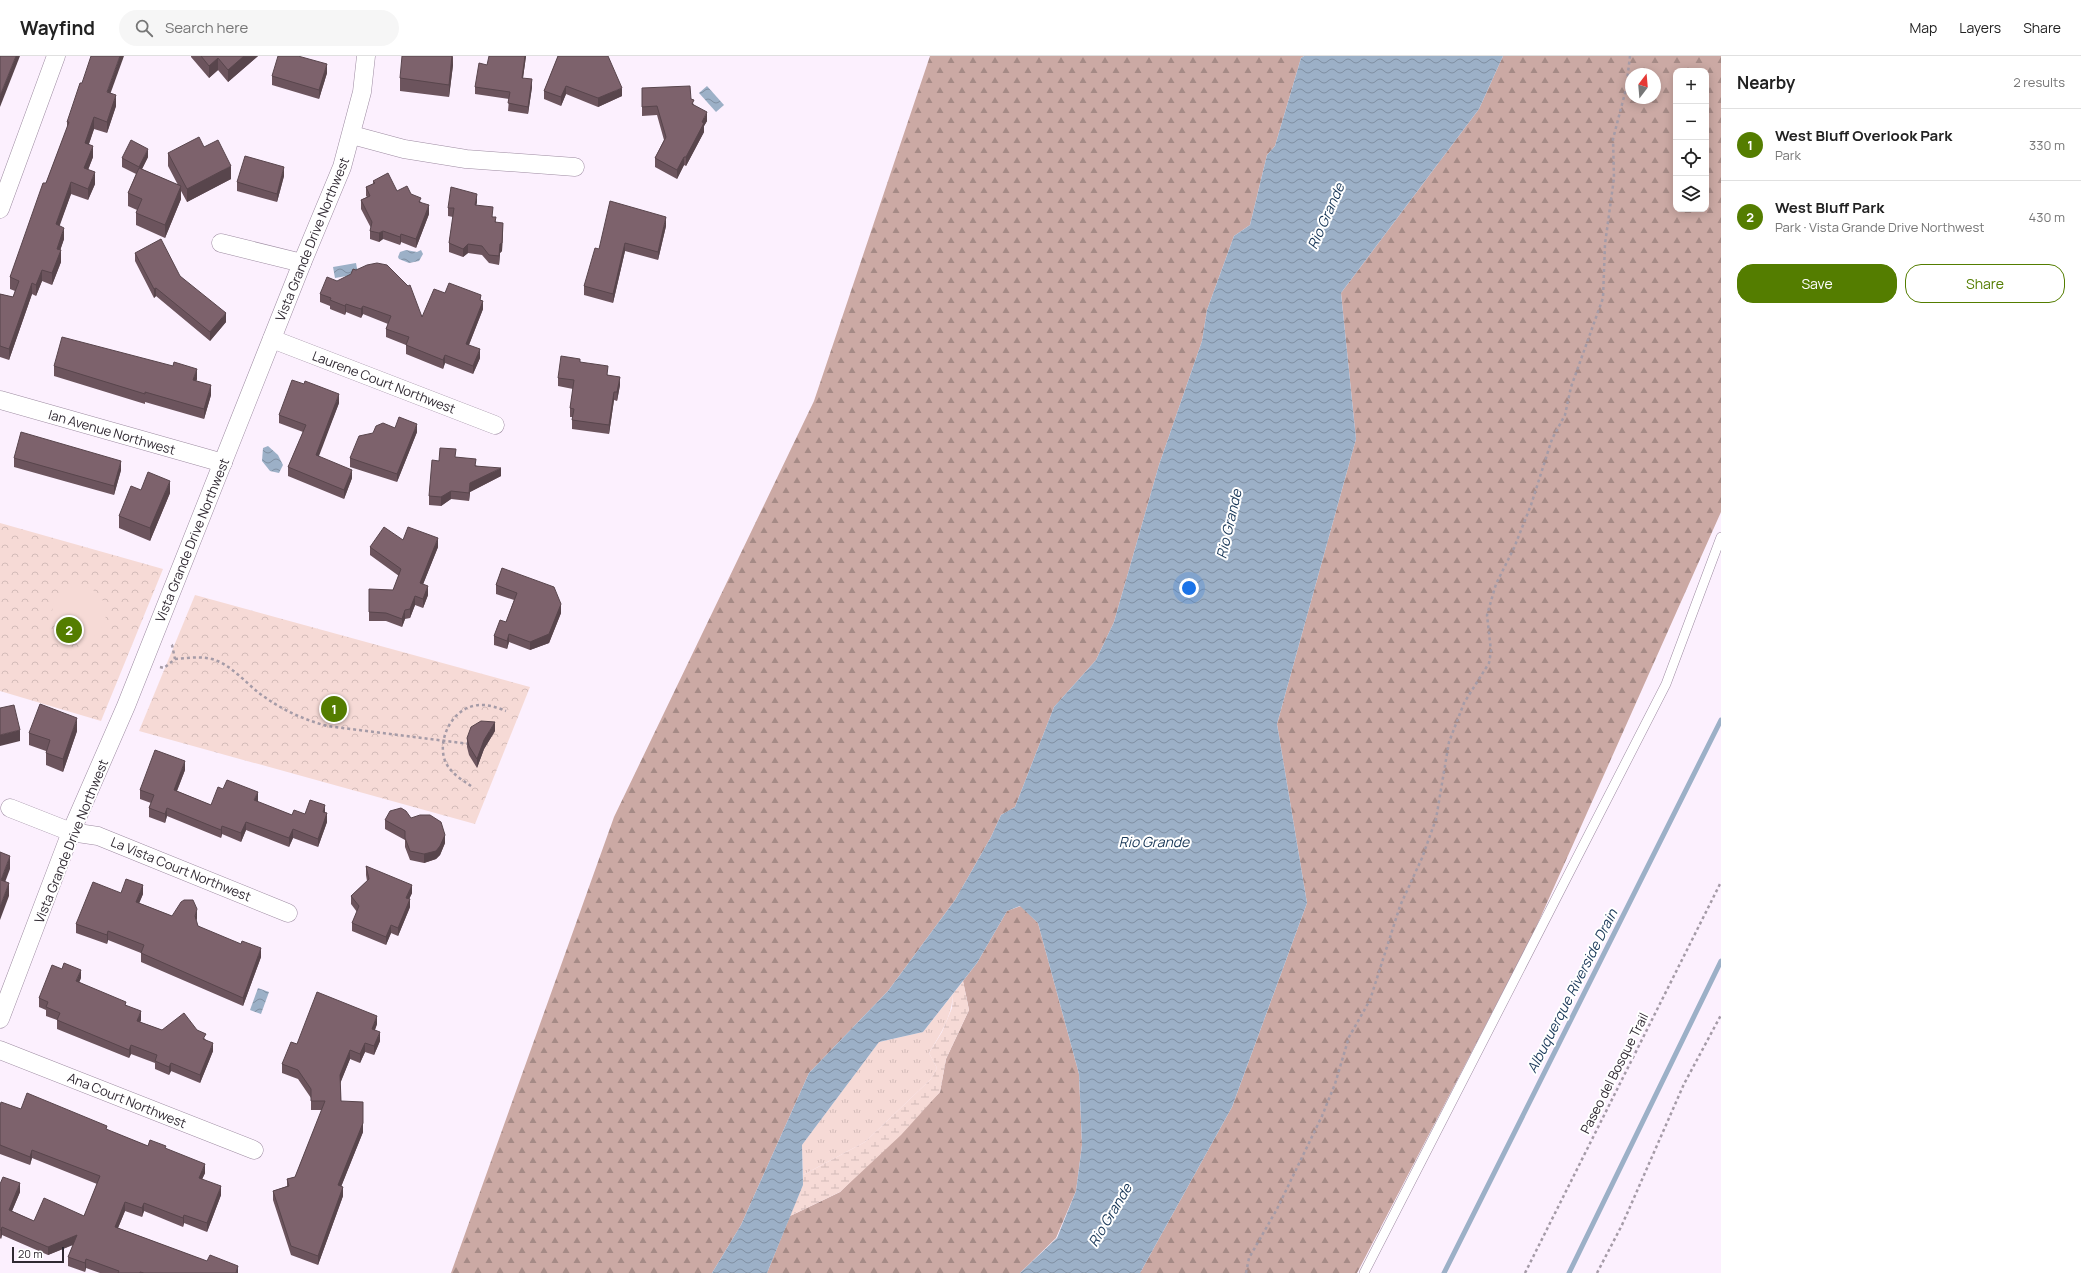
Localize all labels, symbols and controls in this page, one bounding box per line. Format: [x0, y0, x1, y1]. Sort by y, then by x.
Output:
search box [119, 10, 399, 46]
text: Wayfind [20, 15, 95, 41]
icon: search [133, 17, 155, 39]
text: Search here [165, 17, 248, 38]
text: Map [1909, 18, 1937, 37]
text: Layers [1959, 18, 2001, 37]
text: Share [2023, 18, 2061, 37]
north arrow [1625, 68, 1661, 104]
map controls [1673, 68, 1709, 212]
button: + [1673, 68, 1709, 104]
text: Nearby [1737, 71, 1795, 94]
text: 2 results [2013, 73, 2065, 91]
button: − [1673, 104, 1709, 140]
text: West Bluff Overlook Park [1775, 125, 1952, 146]
text: 1 [1747, 136, 1753, 154]
text: 330 m [2029, 136, 2065, 154]
button: locate [1673, 140, 1709, 176]
text: Park [1775, 146, 1801, 164]
street label: Vista Grande Drive Northwest [271, 154, 353, 324]
button: layers [1673, 176, 1709, 212]
water label: Rio Grande [1303, 179, 1349, 252]
text: West Bluff Park [1775, 197, 1884, 218]
text: 2 [1746, 208, 1754, 226]
text: 430 m [2029, 208, 2065, 226]
text: Park · Vista Grande Drive Northwest [1775, 218, 1984, 236]
button: Save [1737, 264, 1897, 303]
button: Share [1905, 264, 2065, 303]
street label: Laurene Court Northwest [310, 346, 458, 418]
street label: Ian Avenue Northwest [46, 405, 178, 459]
street label: Vista Grande Drive Northwest [151, 455, 233, 625]
water label: Rio Grande [1211, 487, 1246, 560]
your location [1179, 578, 1199, 598]
pin: 2 [56, 615, 82, 645]
pin: 1 [321, 694, 347, 724]
street label: Vista Grande Drive Northwest [30, 756, 112, 926]
water label: Rio Grande [1119, 832, 1190, 851]
street label: La Vista Court Northwest [108, 833, 254, 905]
water label: Albuquerque Riverside Drain [1522, 905, 1622, 1076]
street label: Paseo del Bosque Trail [1576, 1010, 1652, 1136]
street label: Ana Court Northwest [65, 1068, 189, 1132]
water label: Rio Grande [1083, 1179, 1136, 1250]
scale bar [12, 1245, 64, 1264]
text: 20 m [18, 1246, 43, 1261]

